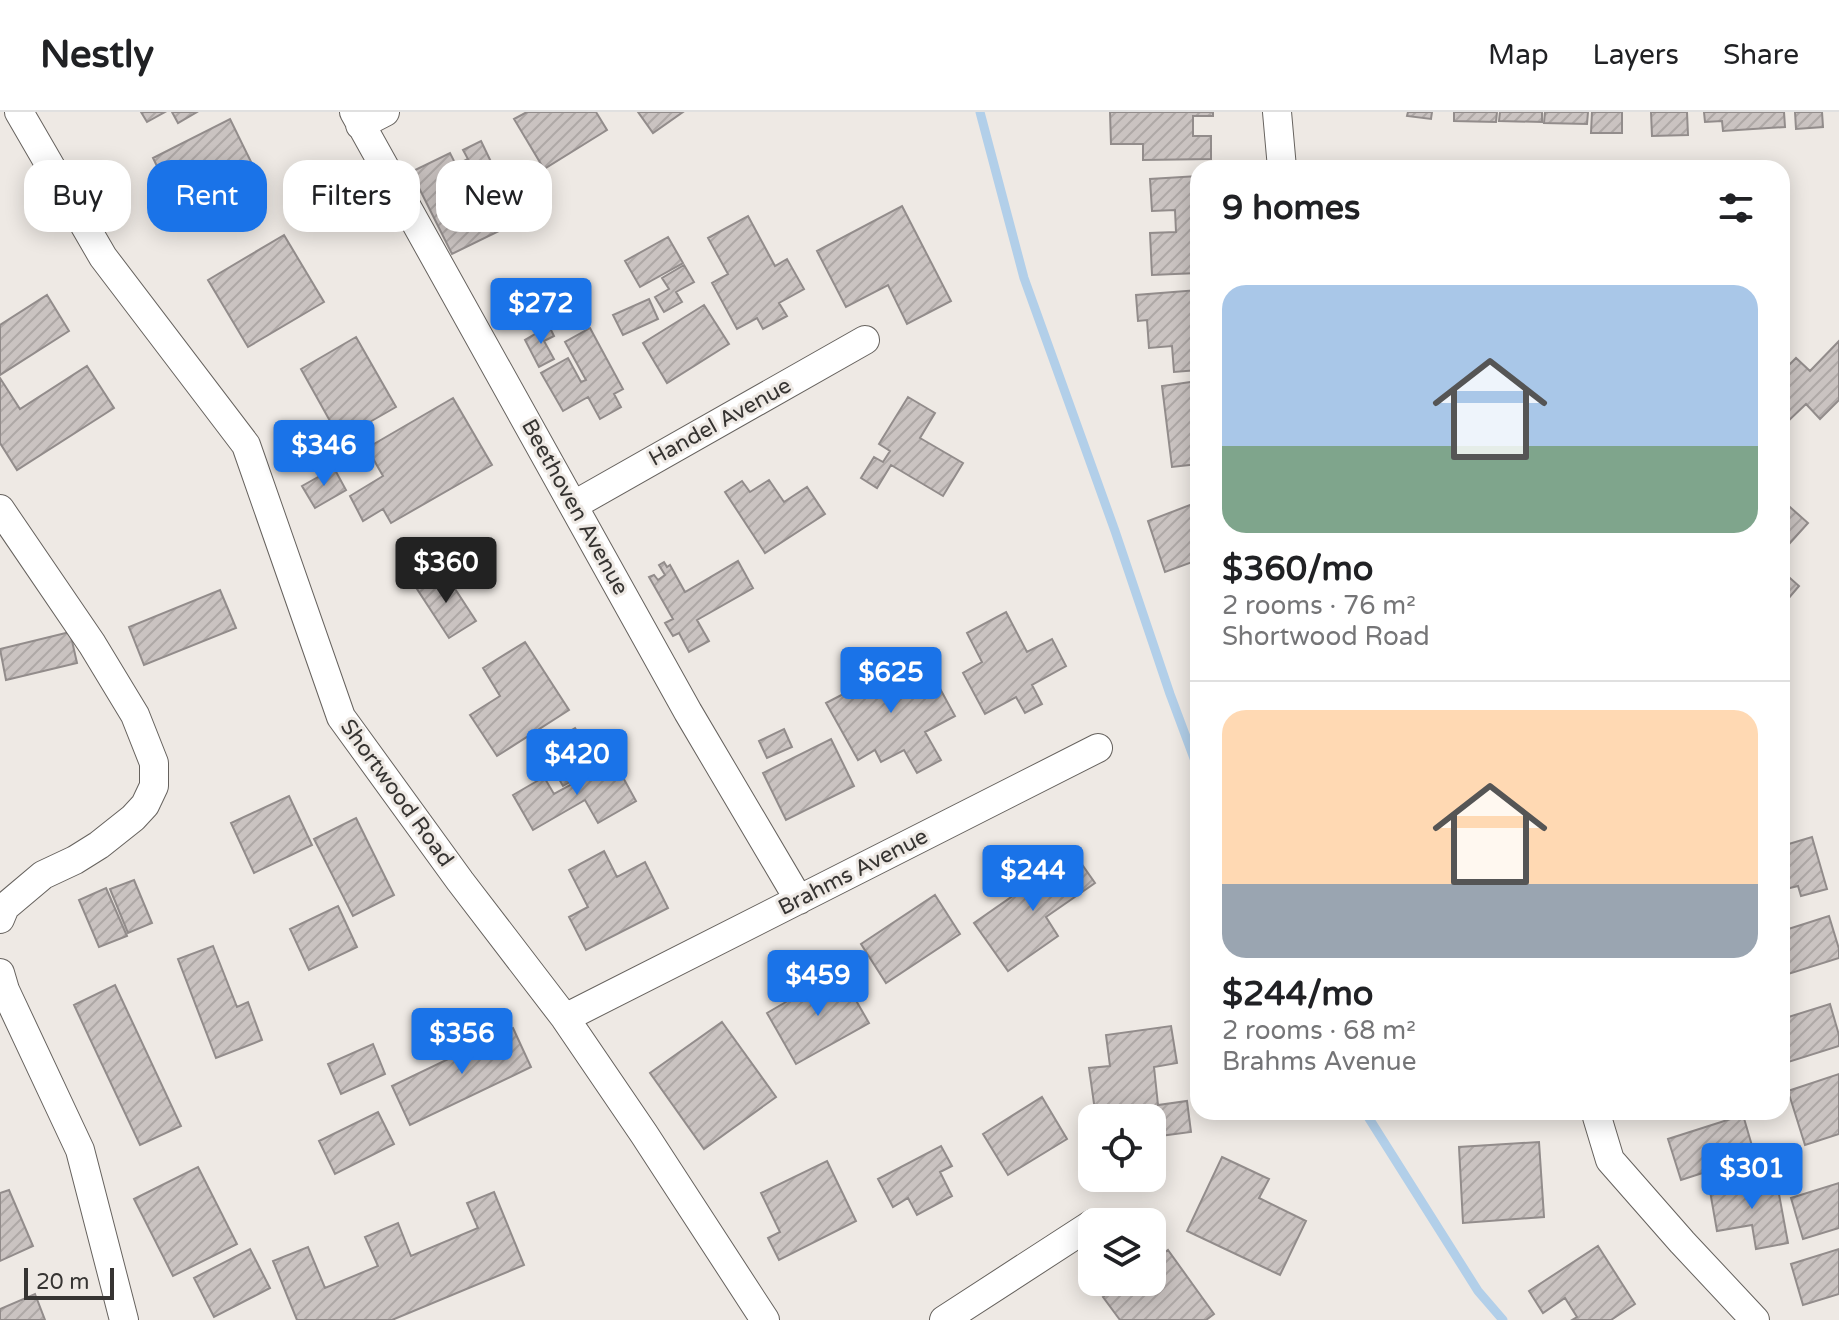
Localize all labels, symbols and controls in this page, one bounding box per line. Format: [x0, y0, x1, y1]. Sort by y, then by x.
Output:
text: Nestly [40, 32, 154, 78]
text: Map [1488, 38, 1549, 72]
text: Layers [1593, 38, 1679, 72]
text: Share [1723, 38, 1799, 72]
chip: Buy [24, 160, 131, 232]
chip: Rent [147, 160, 267, 232]
chip: Filters [283, 160, 420, 232]
chip: New [436, 160, 552, 232]
icon: filters [1714, 186, 1758, 230]
text: 9 homes [1222, 188, 1360, 229]
pin: $272 [494, 278, 588, 346]
text: $272 [508, 288, 574, 319]
icon: home [1418, 337, 1562, 481]
street label: Handel Avenue [644, 372, 796, 472]
street label: Beethoven Avenue [516, 415, 634, 599]
pin: $346 [277, 420, 371, 488]
text: $346 [291, 430, 357, 461]
pin: $360 [399, 537, 493, 605]
text: $360 [413, 547, 479, 578]
text: $360/mo [1222, 549, 1373, 590]
text: 2 rooms · 76 m² [1222, 590, 1416, 621]
text: Shortwood Road [1222, 621, 1430, 652]
pin: $625 [844, 647, 938, 715]
text: $625 [858, 657, 924, 688]
street label: Shortwood Road [335, 714, 459, 872]
pin: $420 [530, 729, 624, 797]
text: $420 [544, 739, 610, 770]
icon: home [1418, 762, 1562, 906]
street label: Brahms Avenue [774, 823, 932, 921]
pin: $244 [986, 845, 1080, 913]
text: $244 [1000, 855, 1066, 886]
pin: $459 [771, 950, 865, 1018]
text: $459 [785, 960, 851, 991]
text: $244/mo [1222, 974, 1373, 1015]
pin: $356 [415, 1008, 509, 1076]
text: 2 rooms · 68 m² [1222, 1015, 1416, 1046]
text: $356 [429, 1018, 495, 1049]
text: Brahms Avenue [1222, 1046, 1416, 1077]
map controls [1078, 1104, 1166, 1296]
button: locate [1078, 1104, 1166, 1192]
pin: $301 [1705, 1143, 1799, 1211]
text: $301 [1719, 1153, 1785, 1184]
button: layers [1078, 1208, 1166, 1296]
scale bar [24, 1264, 114, 1300]
text: 20 m [36, 1269, 90, 1295]

